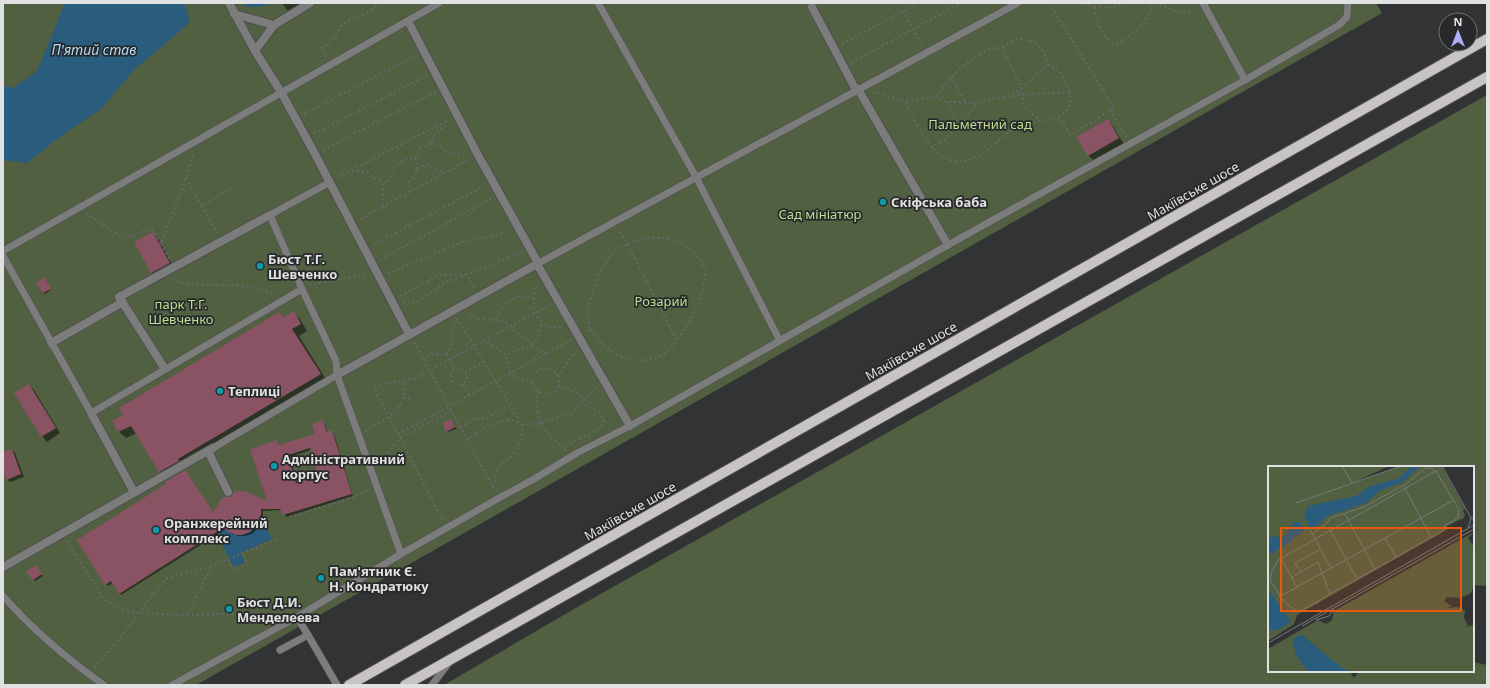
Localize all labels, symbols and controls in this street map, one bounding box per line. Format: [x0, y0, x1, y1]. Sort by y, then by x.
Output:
north arrow [1438, 12, 1478, 52]
text: N [1454, 14, 1462, 29]
water label: П'ятий став [52, 40, 137, 59]
park label: Пальметний сад [928, 115, 1032, 133]
street label: Макіївське шосе [1144, 157, 1242, 225]
place label: Скіфська баба [891, 193, 987, 211]
marker: Скіфська баба [878, 197, 888, 207]
park label: Сад мініатюр [779, 205, 862, 223]
place label: Бюст Т.Г. Шевченко [268, 250, 337, 283]
marker: Бюст Т.Г. Шевченко [255, 261, 265, 271]
park label: Розарий [634, 292, 688, 310]
park label: парк Т.Г. Шевченко [148, 295, 214, 328]
street label: Макіївське шосе [862, 317, 960, 385]
place label: Теплиці [228, 382, 280, 400]
marker: Теплиці [215, 386, 225, 396]
place label: Адміністративний корпус [282, 450, 405, 483]
marker: Адміністративний корпус [269, 461, 279, 471]
inset map [1268, 466, 1474, 672]
street label: Макіївське шосе [581, 477, 679, 545]
place label: Оранжерейний комплекс [164, 514, 268, 547]
marker: Оранжерейний комплекс [151, 525, 161, 535]
place label: Пам'ятник Є. Н. Кондратюку [329, 562, 429, 595]
marker: Пам'ятник Є. Н. Кондратюку [316, 573, 326, 583]
place label: Бюст Д.И. Менделеева [237, 593, 320, 626]
marker: Бюст Д.И. Менделеева [224, 604, 234, 614]

